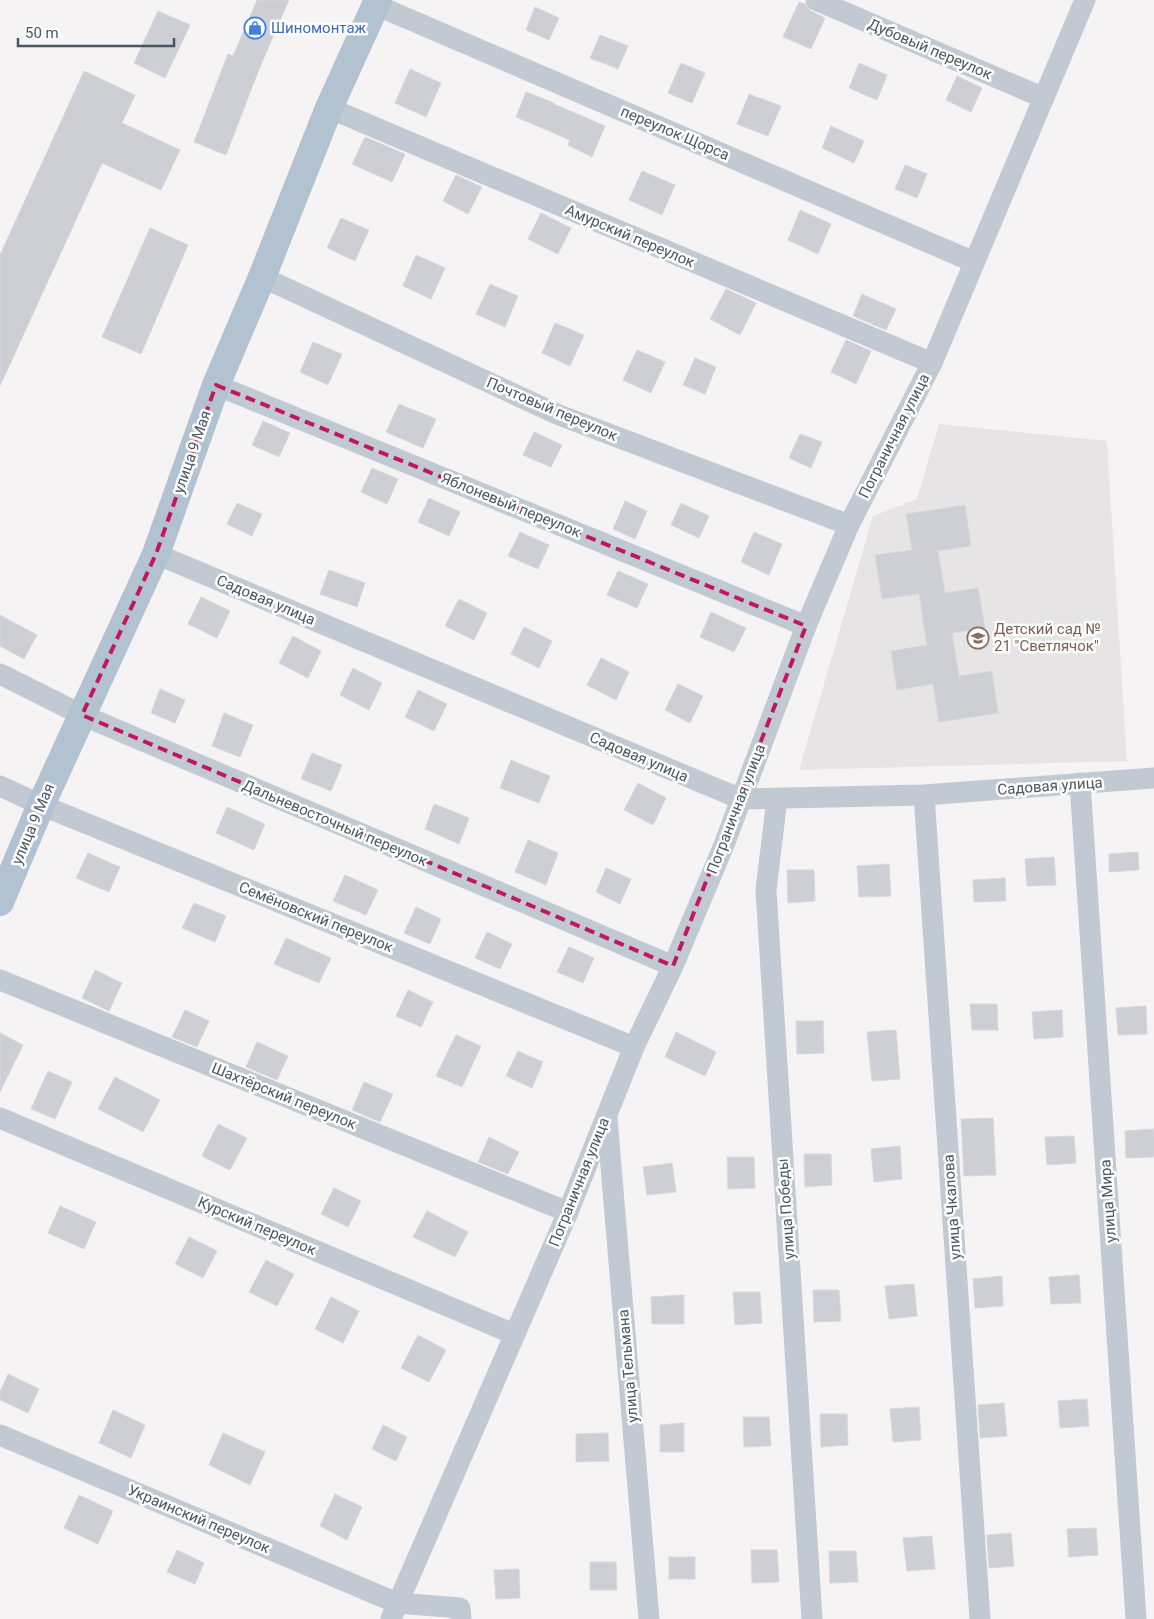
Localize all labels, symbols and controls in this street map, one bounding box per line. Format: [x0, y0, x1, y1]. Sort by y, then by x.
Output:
scale bar [18, 15, 174, 47]
street label: Дубовый переулок [865, 15, 995, 83]
shop icon: Шиномонтаж [243, 16, 267, 40]
place label: Шиномонтаж [271, 19, 367, 37]
text: 50 m [25, 24, 59, 42]
street label: переулок Щорса [618, 102, 732, 164]
street label: Амурский переулок [563, 201, 697, 271]
street label: Пограничная улица [855, 371, 933, 501]
street label: Почтовый переулок [484, 373, 620, 445]
street label: улица 9 Мая [169, 408, 215, 496]
street label: Яблоневый переулок [438, 469, 584, 541]
street label: Садовая улица [214, 571, 318, 629]
place label: Детский сад № 21 "Светлячок" [994, 620, 1101, 655]
school or university icon: Детский сад № 21 "Светлячок" [966, 626, 990, 650]
street label: Садовая улица [587, 728, 691, 786]
street label: Пограничная улица [703, 742, 769, 876]
street label: Садовая улица [997, 773, 1103, 799]
street label: Дальневосточный переулок [240, 776, 430, 870]
street label: улица 9 Мая [8, 781, 58, 867]
street label: Семёновский переулок [236, 878, 396, 956]
street label: Шахтёрский переулок [209, 1059, 359, 1133]
street label: Пограничная улица [545, 1115, 613, 1249]
street label: улица Чкалова [939, 1154, 965, 1260]
street label: улица Победы [773, 1158, 799, 1260]
street label: улица Мира [1096, 1159, 1120, 1243]
street label: Курский переулок [195, 1193, 319, 1259]
street label: улица Тельмана [614, 1309, 642, 1423]
street label: Украинский переулок [125, 1481, 273, 1557]

